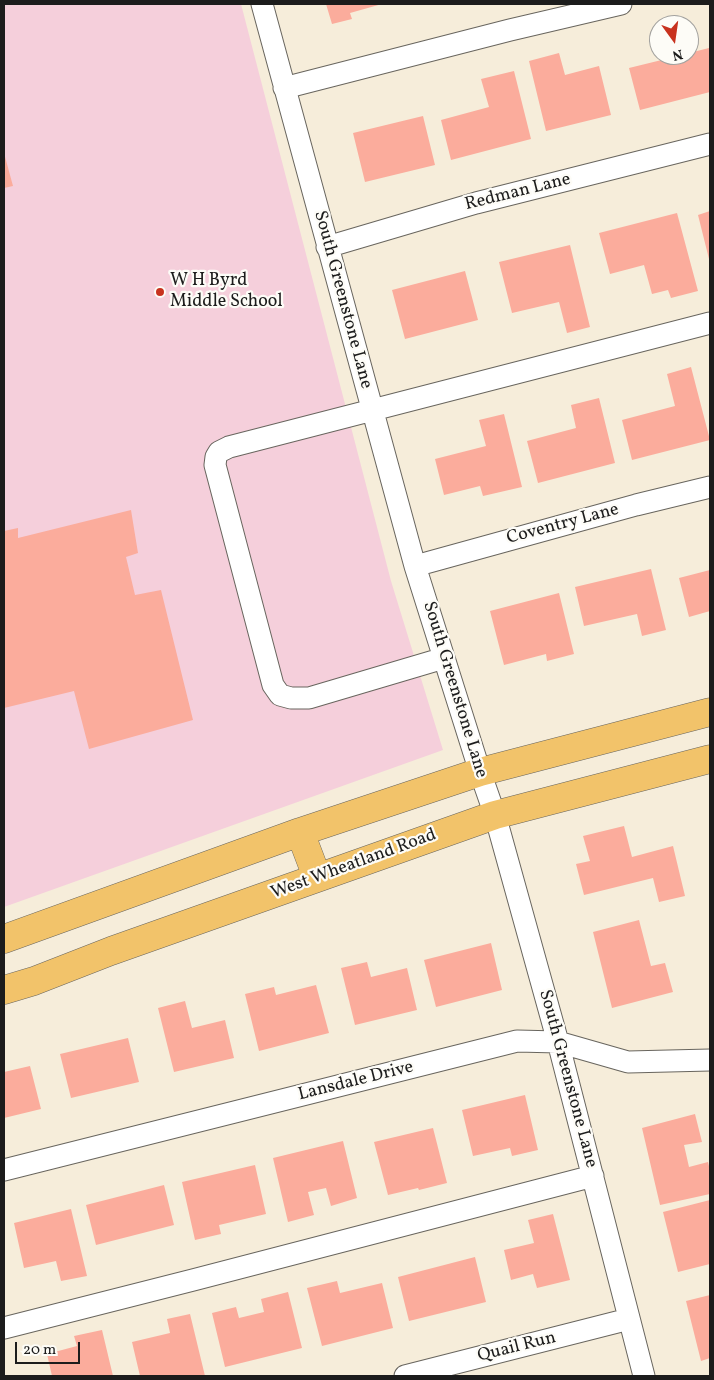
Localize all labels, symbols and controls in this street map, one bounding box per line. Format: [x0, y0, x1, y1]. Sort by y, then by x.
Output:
north arrow [649, 15, 699, 65]
text: N [670, 44, 685, 65]
street label: Redman Lane [463, 169, 573, 217]
street label: South Greenstone Lane [308, 209, 376, 391]
place label: W H Byrd Middle School [170, 271, 283, 314]
marker: W H Byrd Middle School [154, 286, 166, 298]
street label: Coventry Lane [505, 500, 621, 550]
street label: South Greenstone Lane [417, 599, 491, 781]
street label: West Wheatland Road [268, 825, 440, 905]
street label: South Greenstone Lane [533, 988, 601, 1170]
street label: Lansdale Drive [296, 1057, 416, 1107]
street label: Quail Run [476, 1328, 558, 1368]
scale bar [18, 1332, 82, 1364]
text: 20 m [23, 1340, 56, 1361]

